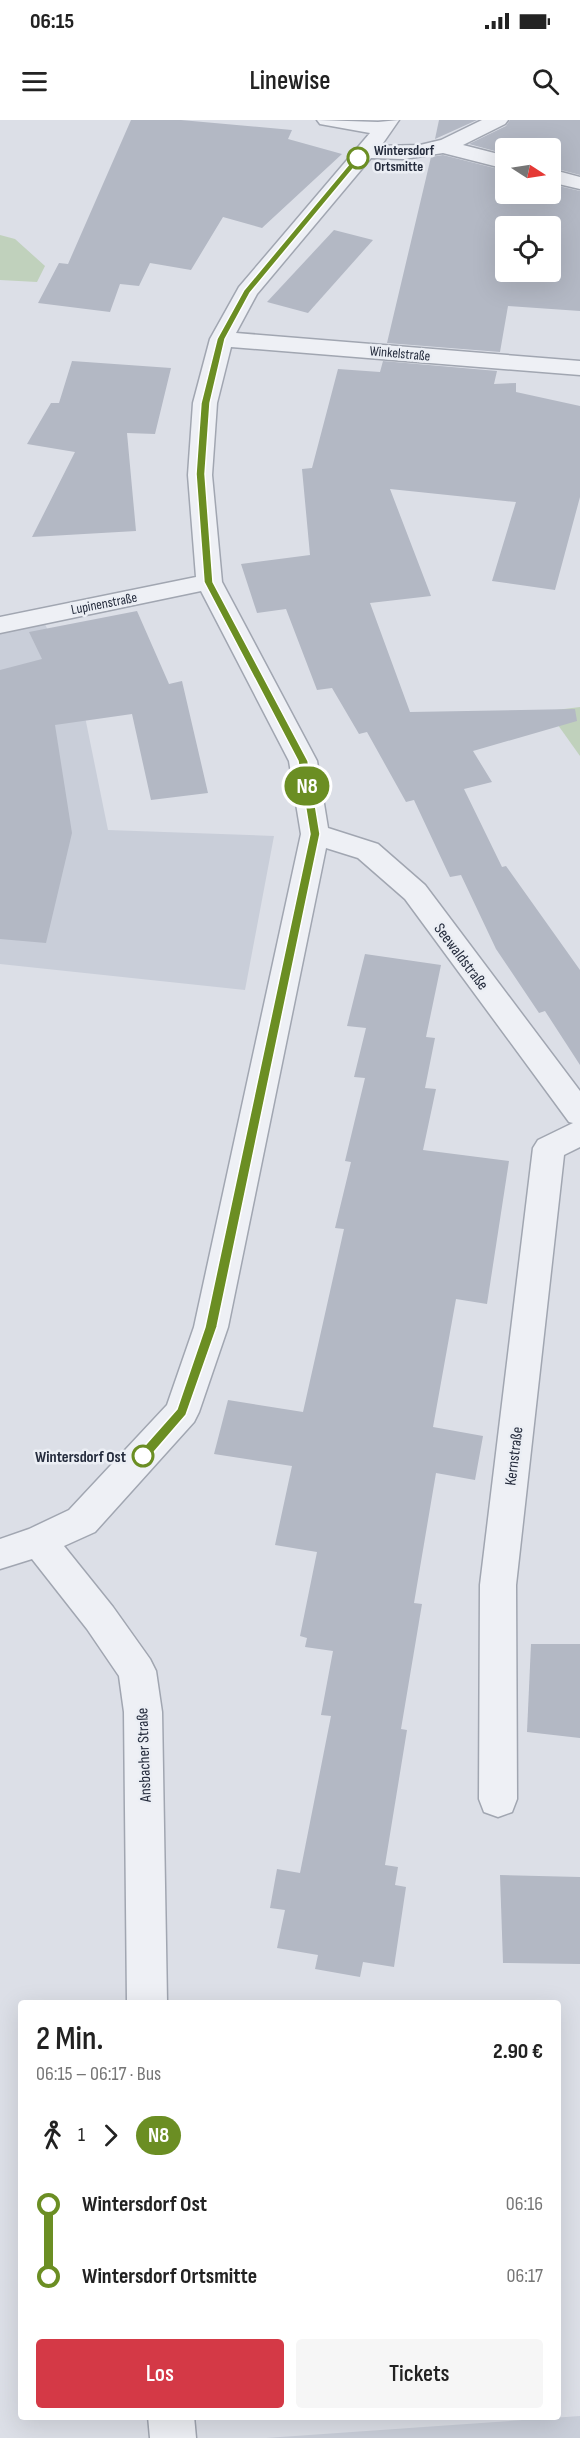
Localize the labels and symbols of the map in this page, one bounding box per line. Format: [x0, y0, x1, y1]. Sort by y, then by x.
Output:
north arrow [495, 138, 561, 204]
place label: Wintersdorf Ortsmitte [374, 142, 435, 175]
marker: Wintersdorf Ortsmitte [347, 147, 369, 169]
street label: Winkelstraße [369, 342, 431, 365]
street label: Lupinenstraße [70, 589, 139, 618]
line badge: N8 [280, 766, 334, 806]
street label: Seewaldstraße [430, 920, 492, 994]
street label: Kernstraße [501, 1426, 528, 1487]
marker: Wintersdorf Ost [132, 1445, 154, 1467]
place label: Wintersdorf Ost [35, 1448, 126, 1467]
street label: Ansbacher Straße [133, 1707, 156, 1804]

